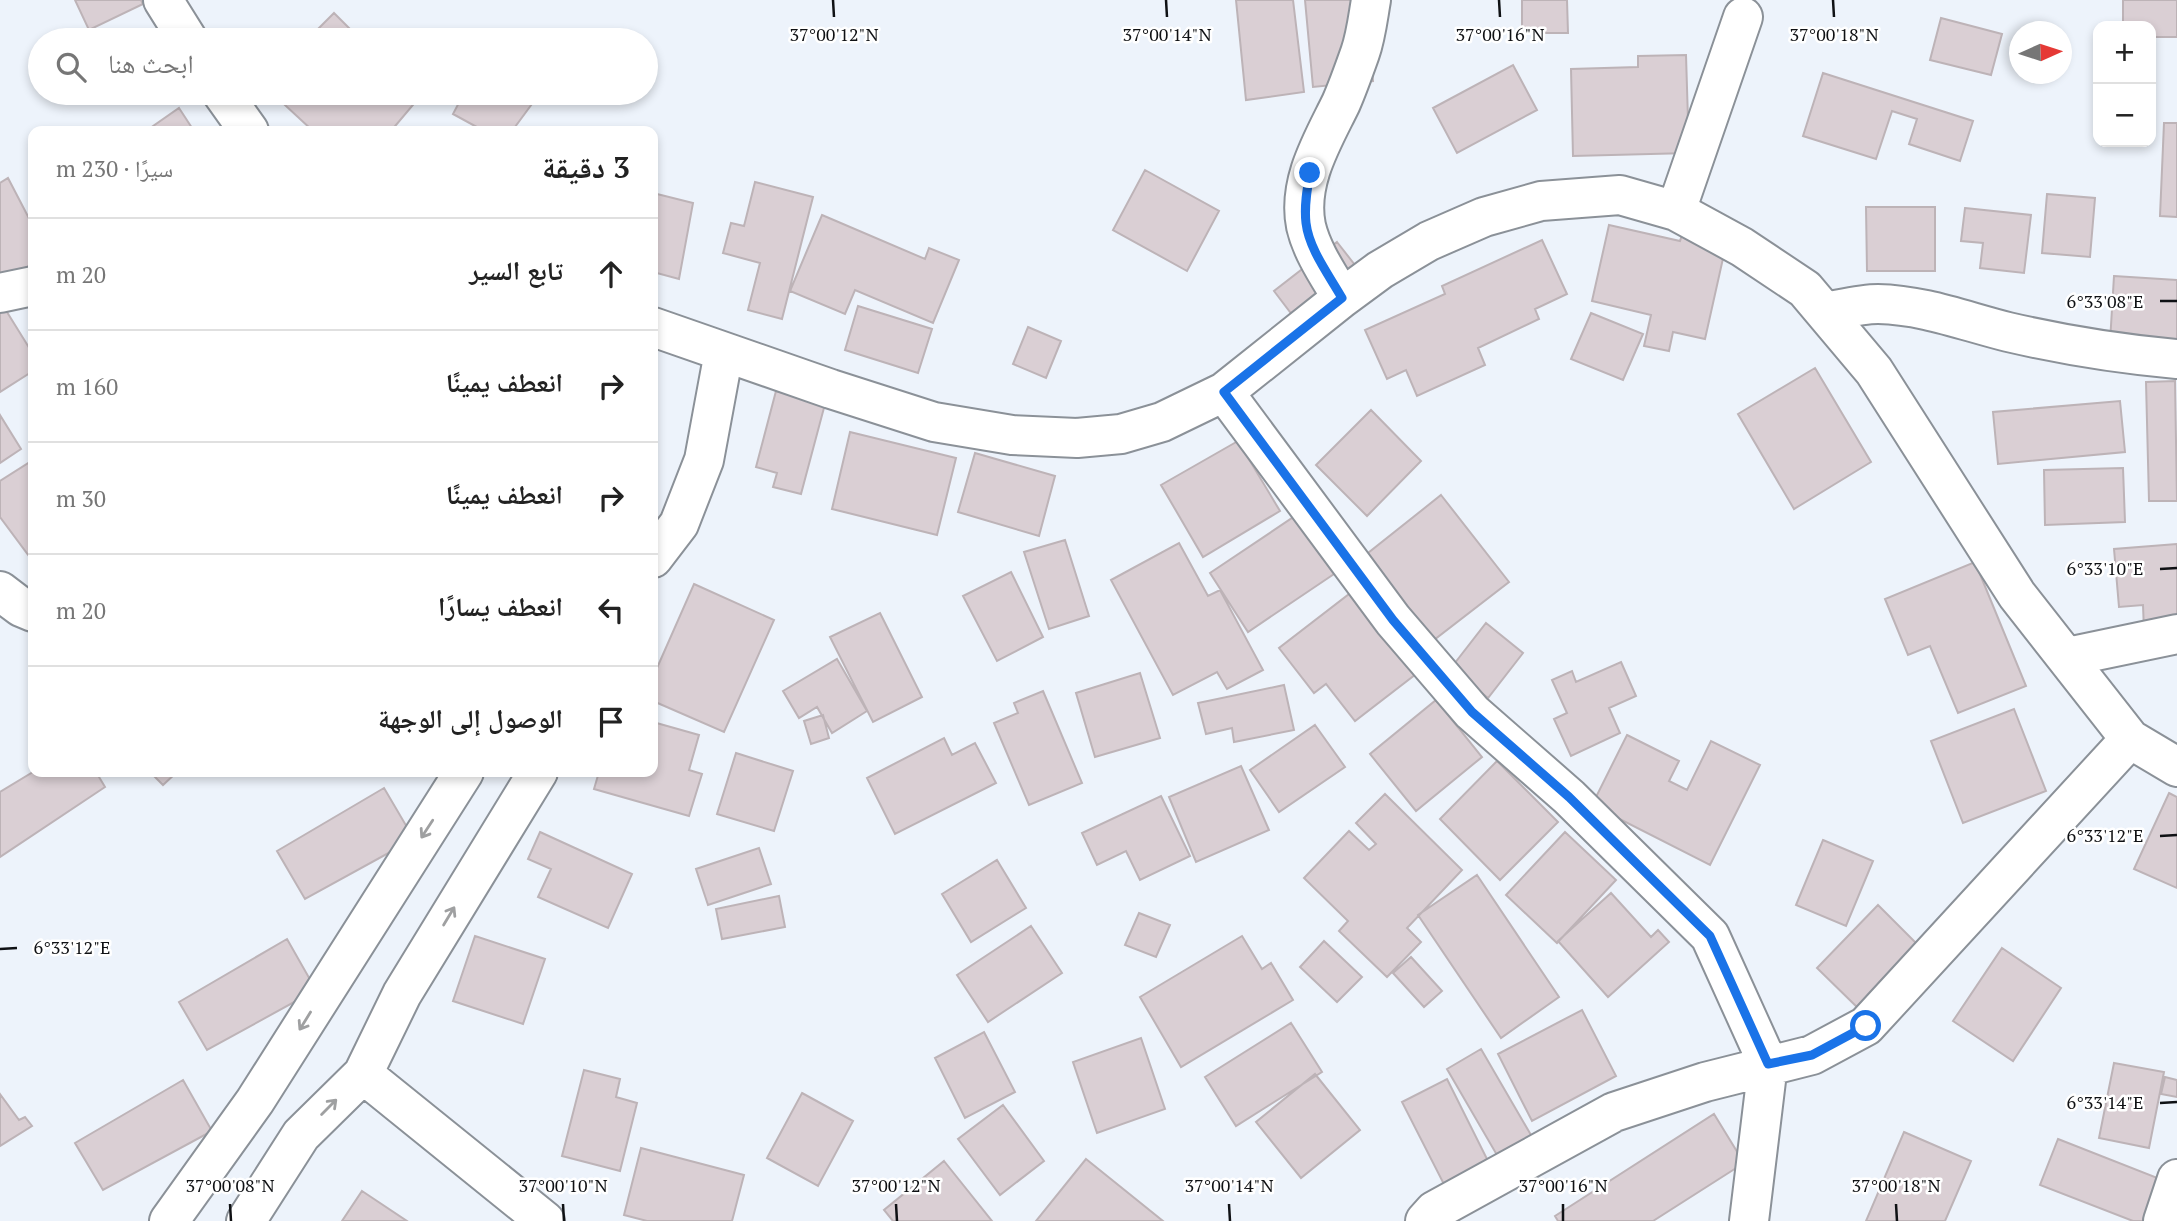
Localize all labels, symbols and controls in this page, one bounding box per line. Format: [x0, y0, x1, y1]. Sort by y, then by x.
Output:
north arrow [2009, 21, 2072, 84]
map controls [2093, 21, 2156, 147]
button: + [2093, 21, 2156, 84]
text: 37°00'12"N [789, 22, 879, 46]
text: 37°00'14"N [1122, 22, 1212, 46]
text: 37°00'16"N [1455, 22, 1545, 46]
text: 37°00'18"N [1789, 22, 1879, 46]
search box [28, 28, 658, 105]
text: ابحث هنا [108, 46, 194, 80]
icon: search [52, 48, 90, 86]
button: − [2093, 84, 2156, 147]
text: 3 دقيقة [542, 147, 630, 187]
text: سيرًا · 230 m [56, 153, 173, 184]
route end [1294, 157, 1325, 188]
text: تابع السير [469, 253, 563, 287]
icon: ahead [592, 255, 630, 293]
text: 20 m [56, 259, 106, 290]
text: 6°33'08"E [2067, 289, 2143, 313]
text: انعطف يمينًا [446, 365, 563, 399]
icon: right [592, 367, 630, 405]
text: 160 m [56, 371, 118, 402]
text: انعطف يمينًا [446, 477, 563, 511]
icon: right [592, 479, 630, 517]
text: 30 m [56, 483, 106, 514]
text: 6°33'10"E [2067, 556, 2143, 580]
text: انعطف يسارًا [438, 589, 563, 623]
icon: left [592, 591, 630, 629]
text: 20 m [56, 595, 106, 626]
text: الوصول إلى الوجهة [378, 701, 563, 735]
icon: arrive [592, 703, 630, 741]
one-way arrow [420, 819, 435, 838]
text: 6°33'12"E [2067, 823, 2143, 847]
one-way arrow [443, 907, 457, 927]
text: 6°33'12"E [34, 935, 110, 959]
route start [1850, 1010, 1881, 1041]
one-way arrow [298, 1011, 312, 1031]
text: 6°33'14"E [2067, 1090, 2143, 1114]
one-way arrow [321, 1099, 338, 1116]
text: 37°00'08"N [185, 1173, 275, 1197]
text: 37°00'10"N [518, 1173, 608, 1197]
text: 37°00'12"N [851, 1173, 941, 1197]
text: 37°00'14"N [1184, 1173, 1274, 1197]
text: 37°00'16"N [1518, 1173, 1608, 1197]
text: 37°00'18"N [1851, 1173, 1941, 1197]

